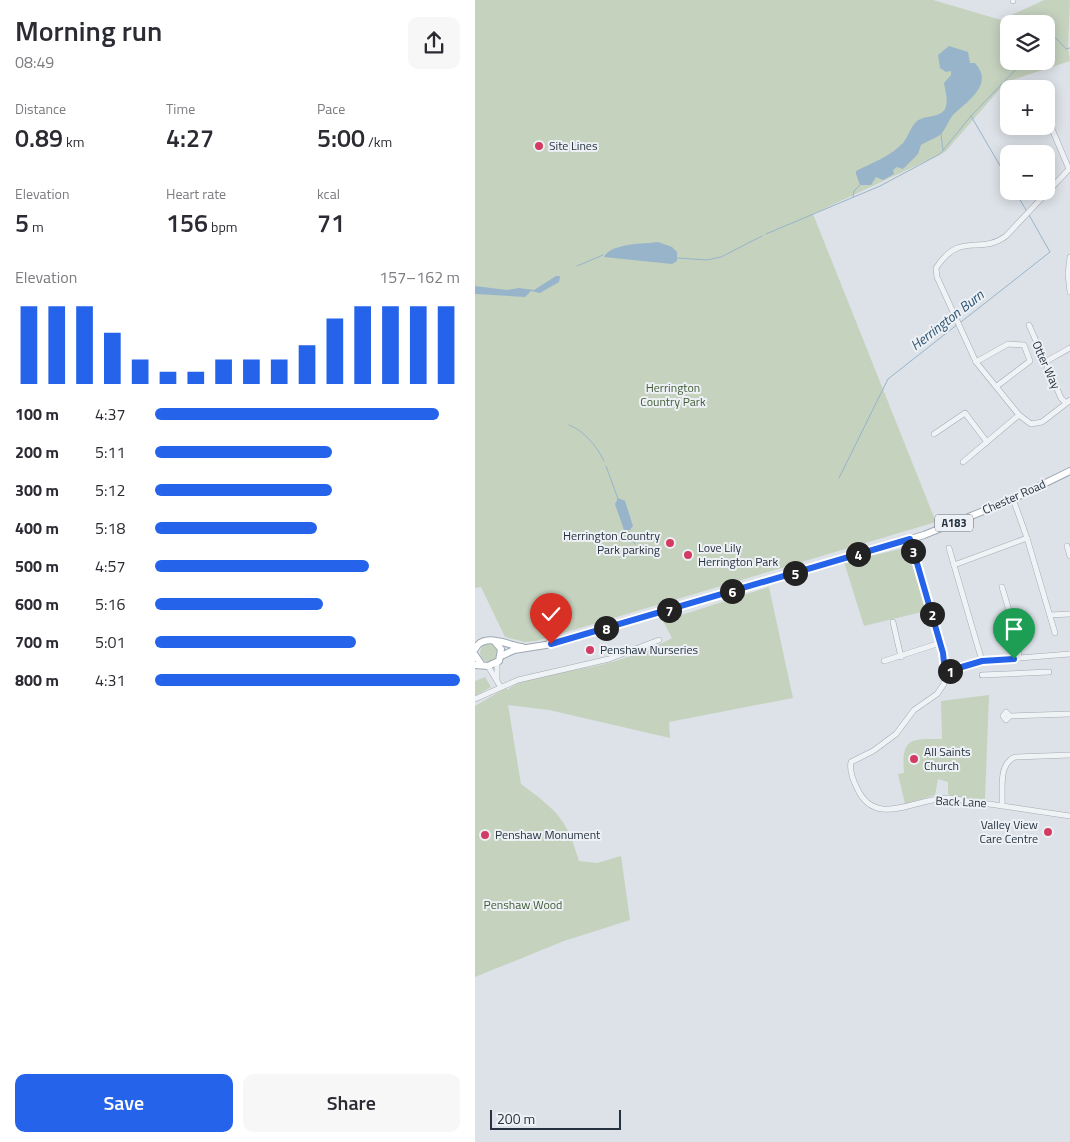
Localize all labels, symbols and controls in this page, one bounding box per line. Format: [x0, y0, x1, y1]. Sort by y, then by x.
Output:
text: Morning run [15, 9, 162, 52]
map controls [1000, 15, 1055, 200]
button: layers [1000, 15, 1055, 70]
button: share [408, 17, 460, 69]
text: 08:49 [15, 50, 54, 74]
button: + [1000, 80, 1055, 135]
text: Distance [15, 98, 66, 119]
text: Time [166, 98, 195, 119]
text: Pace [317, 98, 345, 119]
text: 0.89 [15, 119, 63, 157]
text: 4:27 [166, 119, 214, 157]
text: 5:00 [317, 119, 365, 157]
text: km [63, 131, 84, 152]
text: /km [365, 131, 392, 152]
place label: Site Lines [549, 136, 598, 155]
marker: Site Lines [533, 140, 545, 152]
button: − [1000, 145, 1055, 200]
text: Elevation [15, 183, 69, 204]
text: Heart rate [166, 183, 226, 204]
text: kcal [317, 183, 340, 204]
text: 5 [15, 204, 29, 242]
text: 156 [166, 204, 208, 242]
text: 71 [317, 204, 345, 242]
text: m [29, 216, 44, 237]
text: bpm [208, 216, 238, 237]
text: Elevation [15, 265, 77, 289]
text: 157–162 m [379, 265, 460, 289]
water label: Herrington Burn [905, 284, 989, 355]
street label: Otter Way [1027, 337, 1066, 392]
park label: Herrington Country Park [640, 378, 706, 411]
text: 100 m [15, 402, 59, 426]
text: 4:37 [95, 402, 125, 426]
text: 200 m [15, 440, 59, 464]
text: 5:11 [95, 440, 125, 464]
street label: Chester Road [979, 474, 1049, 519]
text: 300 m [15, 478, 59, 502]
text: 5:12 [95, 478, 125, 502]
road number: A183 [935, 514, 973, 532]
text: 400 m [15, 516, 59, 540]
text: 5:18 [95, 516, 125, 540]
place label: Herrington Country Park parking [563, 526, 660, 559]
marker: Herrington Country Park parking [664, 537, 676, 549]
place label: Love Lily Herrington Park [698, 538, 778, 571]
pin: 3 [901, 538, 925, 564]
text: 3 [910, 541, 917, 562]
pin: 4 [845, 542, 871, 566]
text: 4 [855, 544, 862, 565]
marker: Love Lily Herrington Park [682, 549, 694, 561]
text: 500 m [15, 554, 59, 578]
text: 4:57 [95, 554, 125, 578]
pin: 5 [783, 560, 807, 586]
text: 5 [792, 563, 799, 584]
pin: 6 [719, 578, 745, 604]
text: 6 [729, 581, 736, 602]
text: 600 m [15, 592, 59, 616]
text: 5:16 [95, 592, 125, 616]
pin [530, 593, 572, 644]
pin: 7 [657, 598, 681, 622]
icon: check [537, 600, 565, 628]
text: 7 [666, 600, 673, 621]
pin: 2 [919, 602, 945, 626]
text: 2 [929, 604, 936, 625]
pin [993, 608, 1035, 659]
icon: arrive [1000, 615, 1028, 643]
pin: 8 [593, 616, 619, 640]
text: 8 [603, 618, 610, 639]
text: 700 m [15, 630, 59, 654]
text: 5:01 [95, 630, 125, 654]
place label: Penshaw Nurseries [600, 640, 699, 659]
marker: Penshaw Nurseries [584, 644, 596, 656]
pin: 1 [937, 658, 963, 684]
text: 1 [947, 661, 954, 682]
text: 800 m [15, 668, 59, 692]
text: 4:31 [95, 668, 125, 692]
place label: All Saints Church [924, 742, 971, 775]
marker: All Saints Church [908, 753, 920, 765]
street label: Back Lane [935, 791, 987, 812]
place label: Valley View Care Centre [980, 815, 1038, 848]
place label: Penshaw Monument [495, 825, 601, 844]
marker: Valley View Care Centre [1042, 826, 1054, 838]
marker: Penshaw Monument [479, 829, 491, 841]
park label: Penshaw Wood [484, 895, 562, 914]
button: Save [15, 1074, 233, 1132]
button: Share [243, 1074, 460, 1132]
scale bar [490, 1107, 621, 1130]
text: 200 m [497, 1108, 535, 1129]

